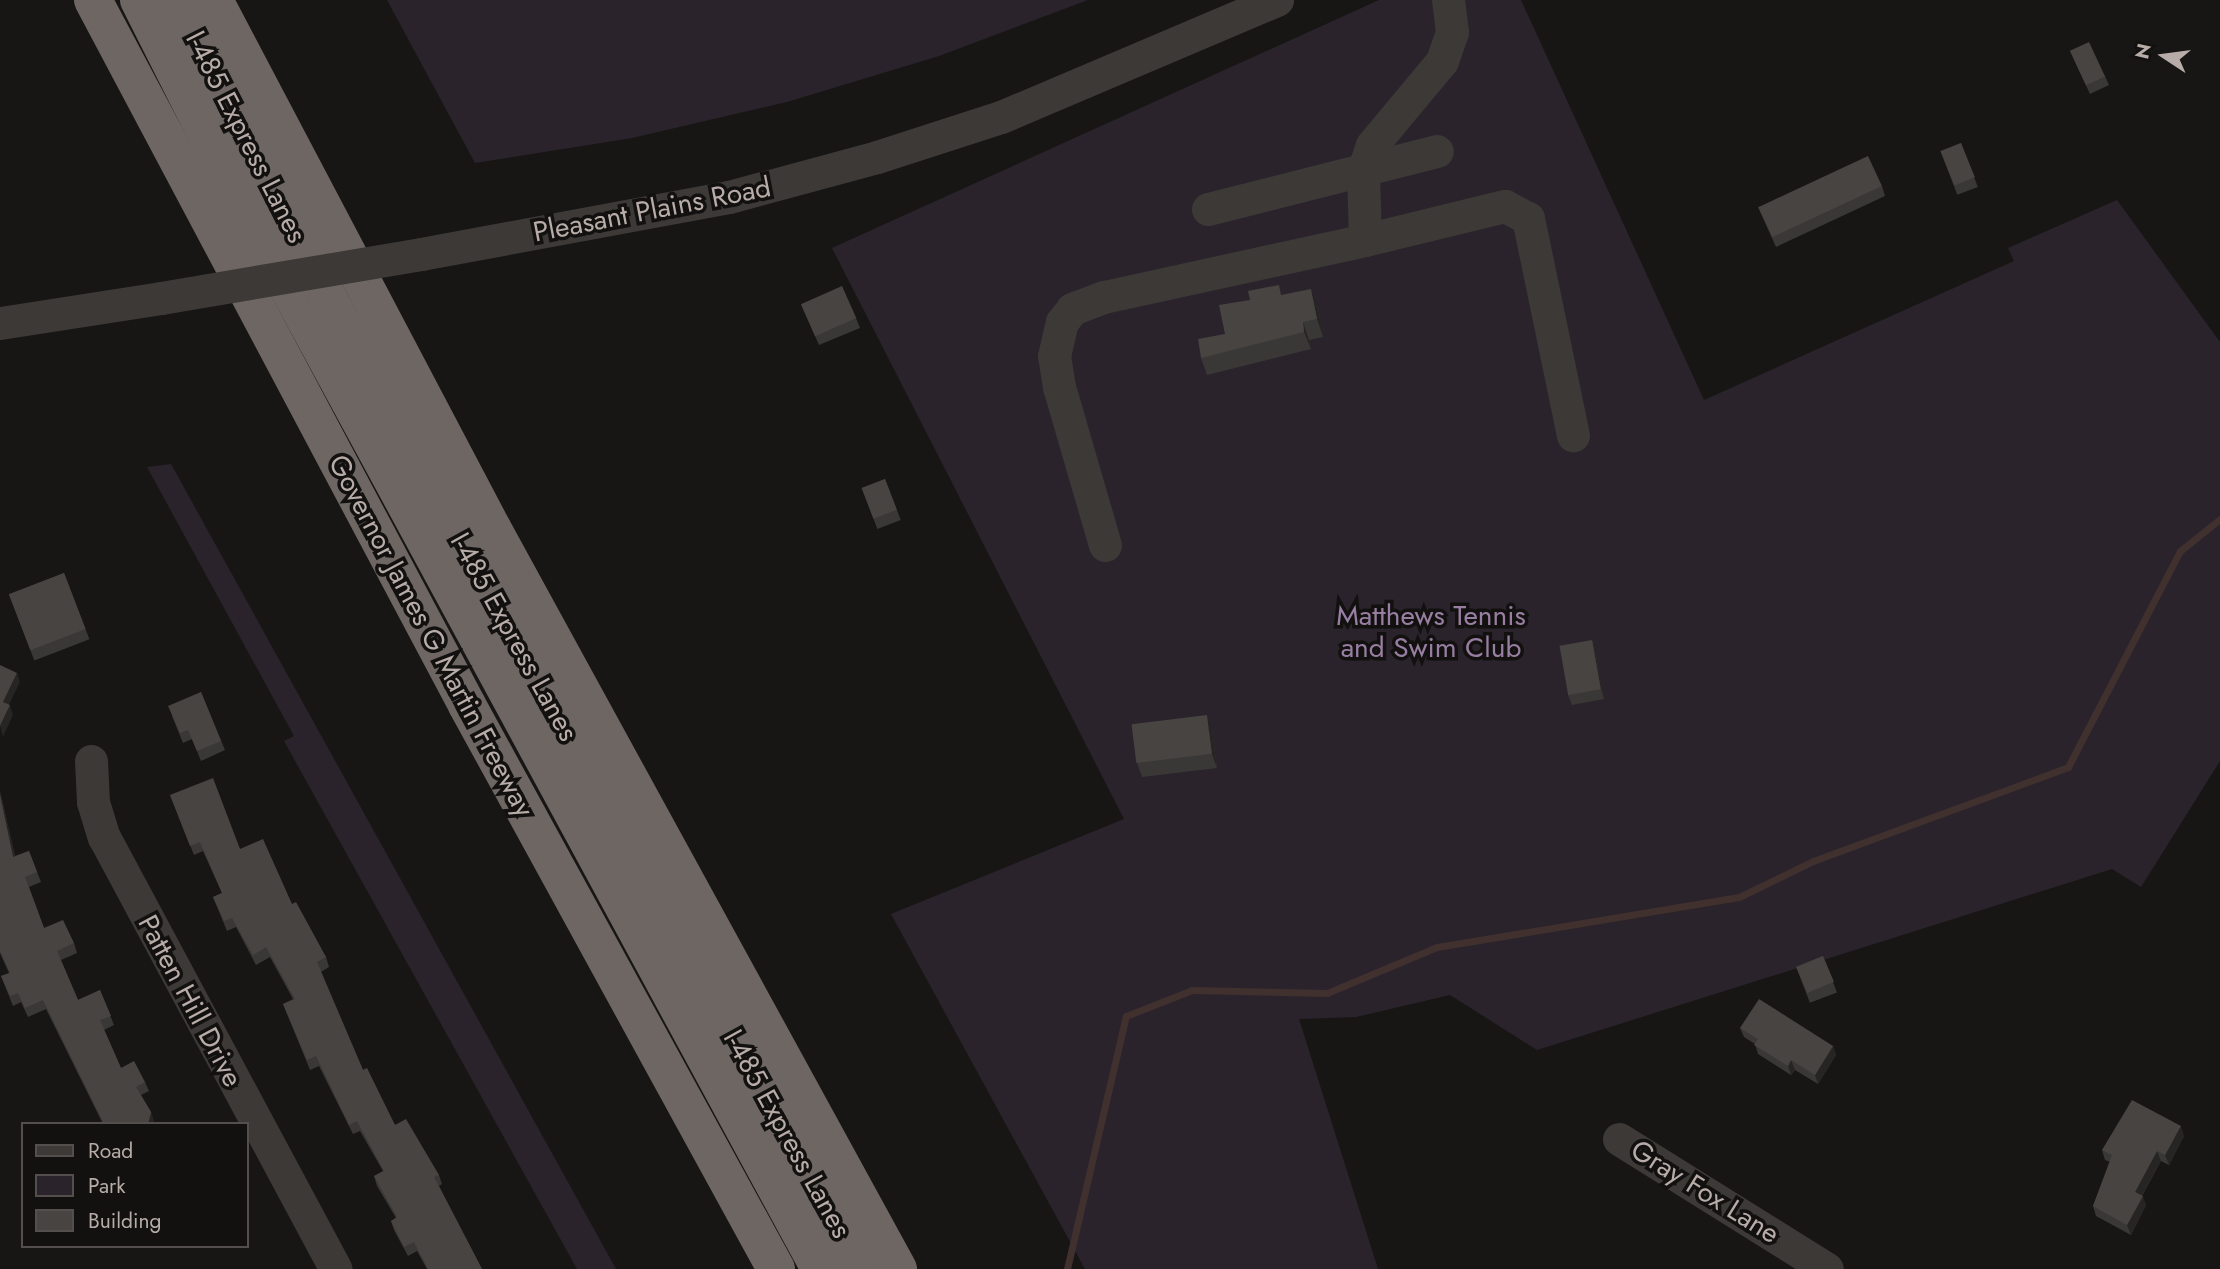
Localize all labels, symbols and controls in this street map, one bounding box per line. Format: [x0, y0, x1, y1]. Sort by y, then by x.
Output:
north arrow [2129, 21, 2199, 91]
street label: I-485 Express Lanes [178, 26, 314, 248]
text: N [2128, 41, 2158, 62]
street label: Pleasant Plains Road [530, 170, 774, 250]
street label: Governor James G Martin Freeway [321, 449, 541, 823]
street label: I-485 Express Lanes [443, 527, 585, 747]
park label: Matthews Tennis and Swim Club [1336, 599, 1526, 665]
street label: Patten Hill Drive [131, 909, 249, 1093]
street label: I-485 Express Lanes [716, 1024, 858, 1244]
legend [21, 1122, 248, 1248]
street label: Gray Fox Lane [1625, 1133, 1785, 1251]
text: Road [88, 1136, 133, 1166]
text: Park [88, 1171, 125, 1201]
text: Building [88, 1206, 161, 1236]

